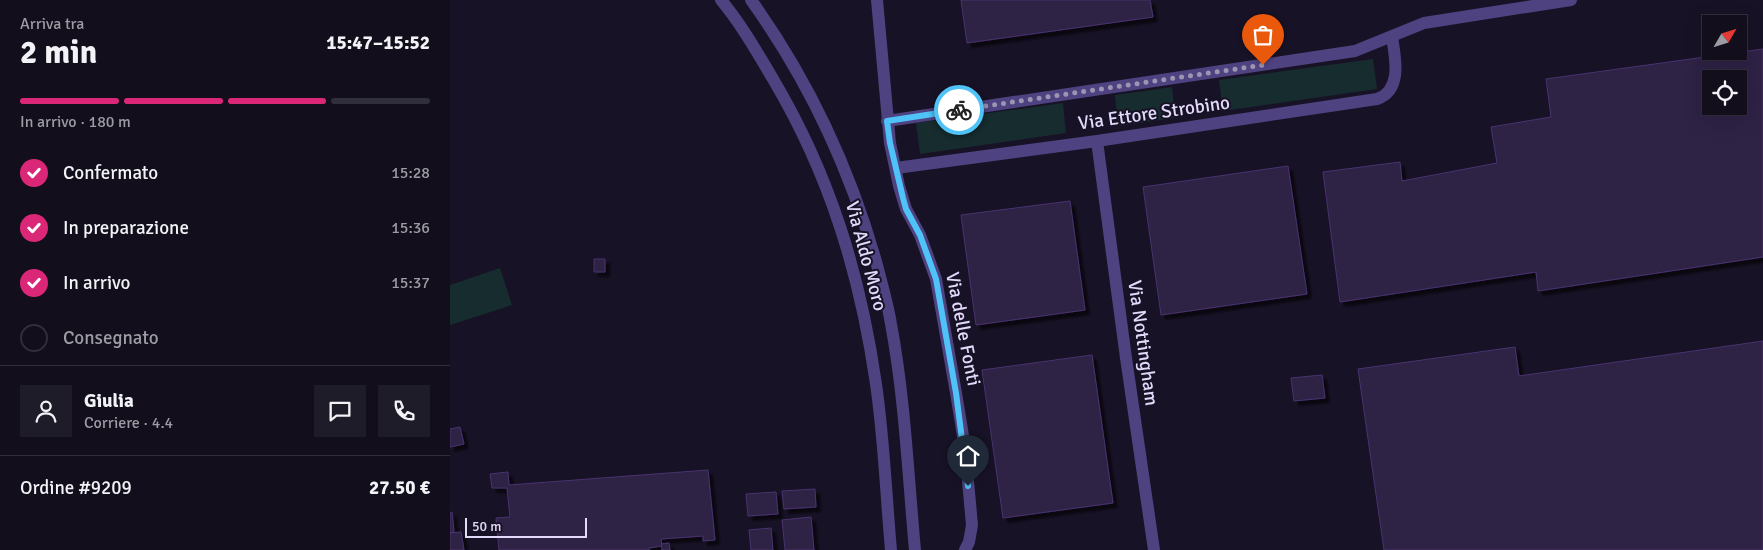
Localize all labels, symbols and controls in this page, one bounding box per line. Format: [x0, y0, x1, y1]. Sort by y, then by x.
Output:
text: Arriva tra [20, 14, 84, 34]
pin [1242, 14, 1284, 65]
north arrow [1702, 15, 1748, 60]
map controls [1702, 15, 1747, 115]
icon: bag [1249, 21, 1277, 49]
text: 15:47–15:52 [326, 31, 430, 55]
text: 2 min [20, 33, 97, 72]
button: locate [1702, 70, 1747, 115]
courier [934, 85, 984, 135]
street label: Via Ettore Strobino [1077, 90, 1232, 136]
icon: bike [945, 96, 973, 124]
text: In arrivo · 180 m [20, 112, 131, 132]
icon: check [20, 159, 48, 187]
text: Confermato [63, 161, 158, 185]
text: 15:28 [391, 163, 430, 183]
street label: Via Aldo Moro [840, 198, 892, 314]
icon: check [20, 214, 48, 242]
text: In preparazione [63, 216, 189, 240]
text: 15:36 [391, 218, 430, 238]
icon: check [20, 269, 48, 297]
street label: Via delle Fonti [940, 270, 986, 388]
text: In arrivo [63, 271, 130, 295]
text: 15:37 [391, 273, 430, 293]
street label: Via Nottingham [1122, 279, 1164, 407]
text: Consegnato [63, 326, 159, 350]
button: person [20, 385, 72, 437]
button: chat [314, 385, 366, 437]
button: phone [378, 385, 430, 437]
text: Giulia [84, 389, 134, 413]
text: Corriere · 4.4 [84, 413, 173, 433]
pin [947, 435, 989, 486]
icon: home [954, 442, 982, 470]
text: Ordine #9209 [20, 476, 132, 500]
text: 27.50 € [369, 476, 430, 500]
scale bar [465, 515, 588, 538]
text: 50 m [472, 518, 501, 535]

